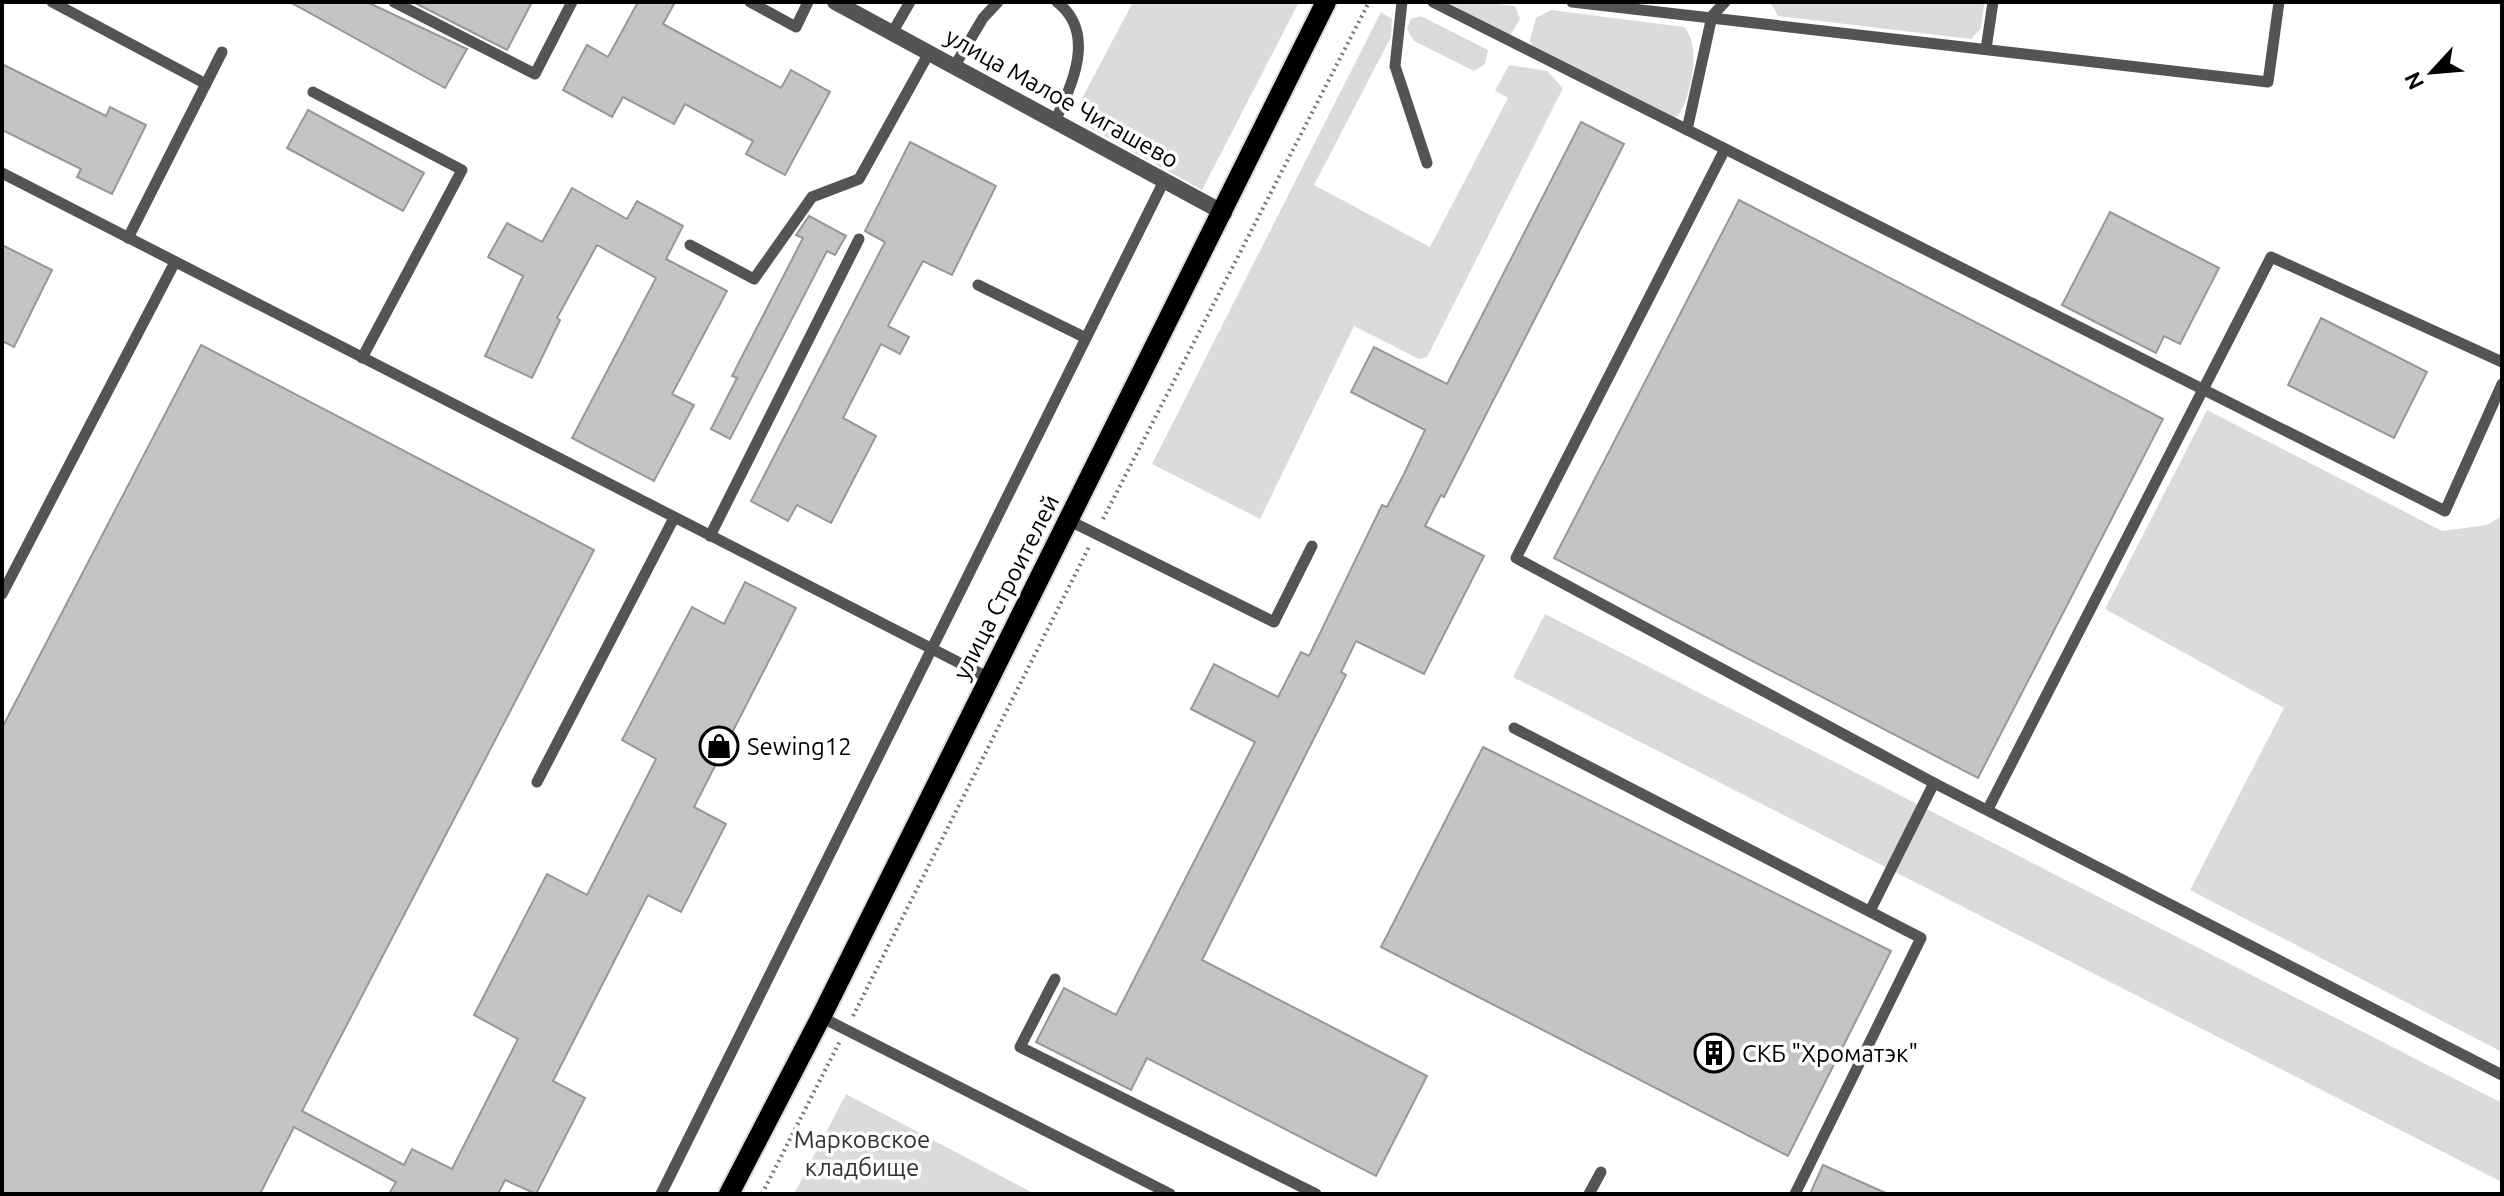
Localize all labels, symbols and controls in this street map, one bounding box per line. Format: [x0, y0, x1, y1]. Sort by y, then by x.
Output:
street label: улица Малое Чигашево [941, 23, 1183, 173]
north arrow [2392, 32, 2472, 112]
text: N [2399, 68, 2428, 94]
street label: улица Строителей [948, 490, 1064, 684]
shop icon: Sewing12 [698, 725, 740, 767]
place label: Sewing12 [747, 733, 852, 760]
building icon: СКБ "Хроматэк" [1693, 1032, 1735, 1074]
place label: СКБ "Хроматэк" [1742, 1040, 1918, 1067]
park label: Марковское кладбище [794, 1126, 930, 1181]

